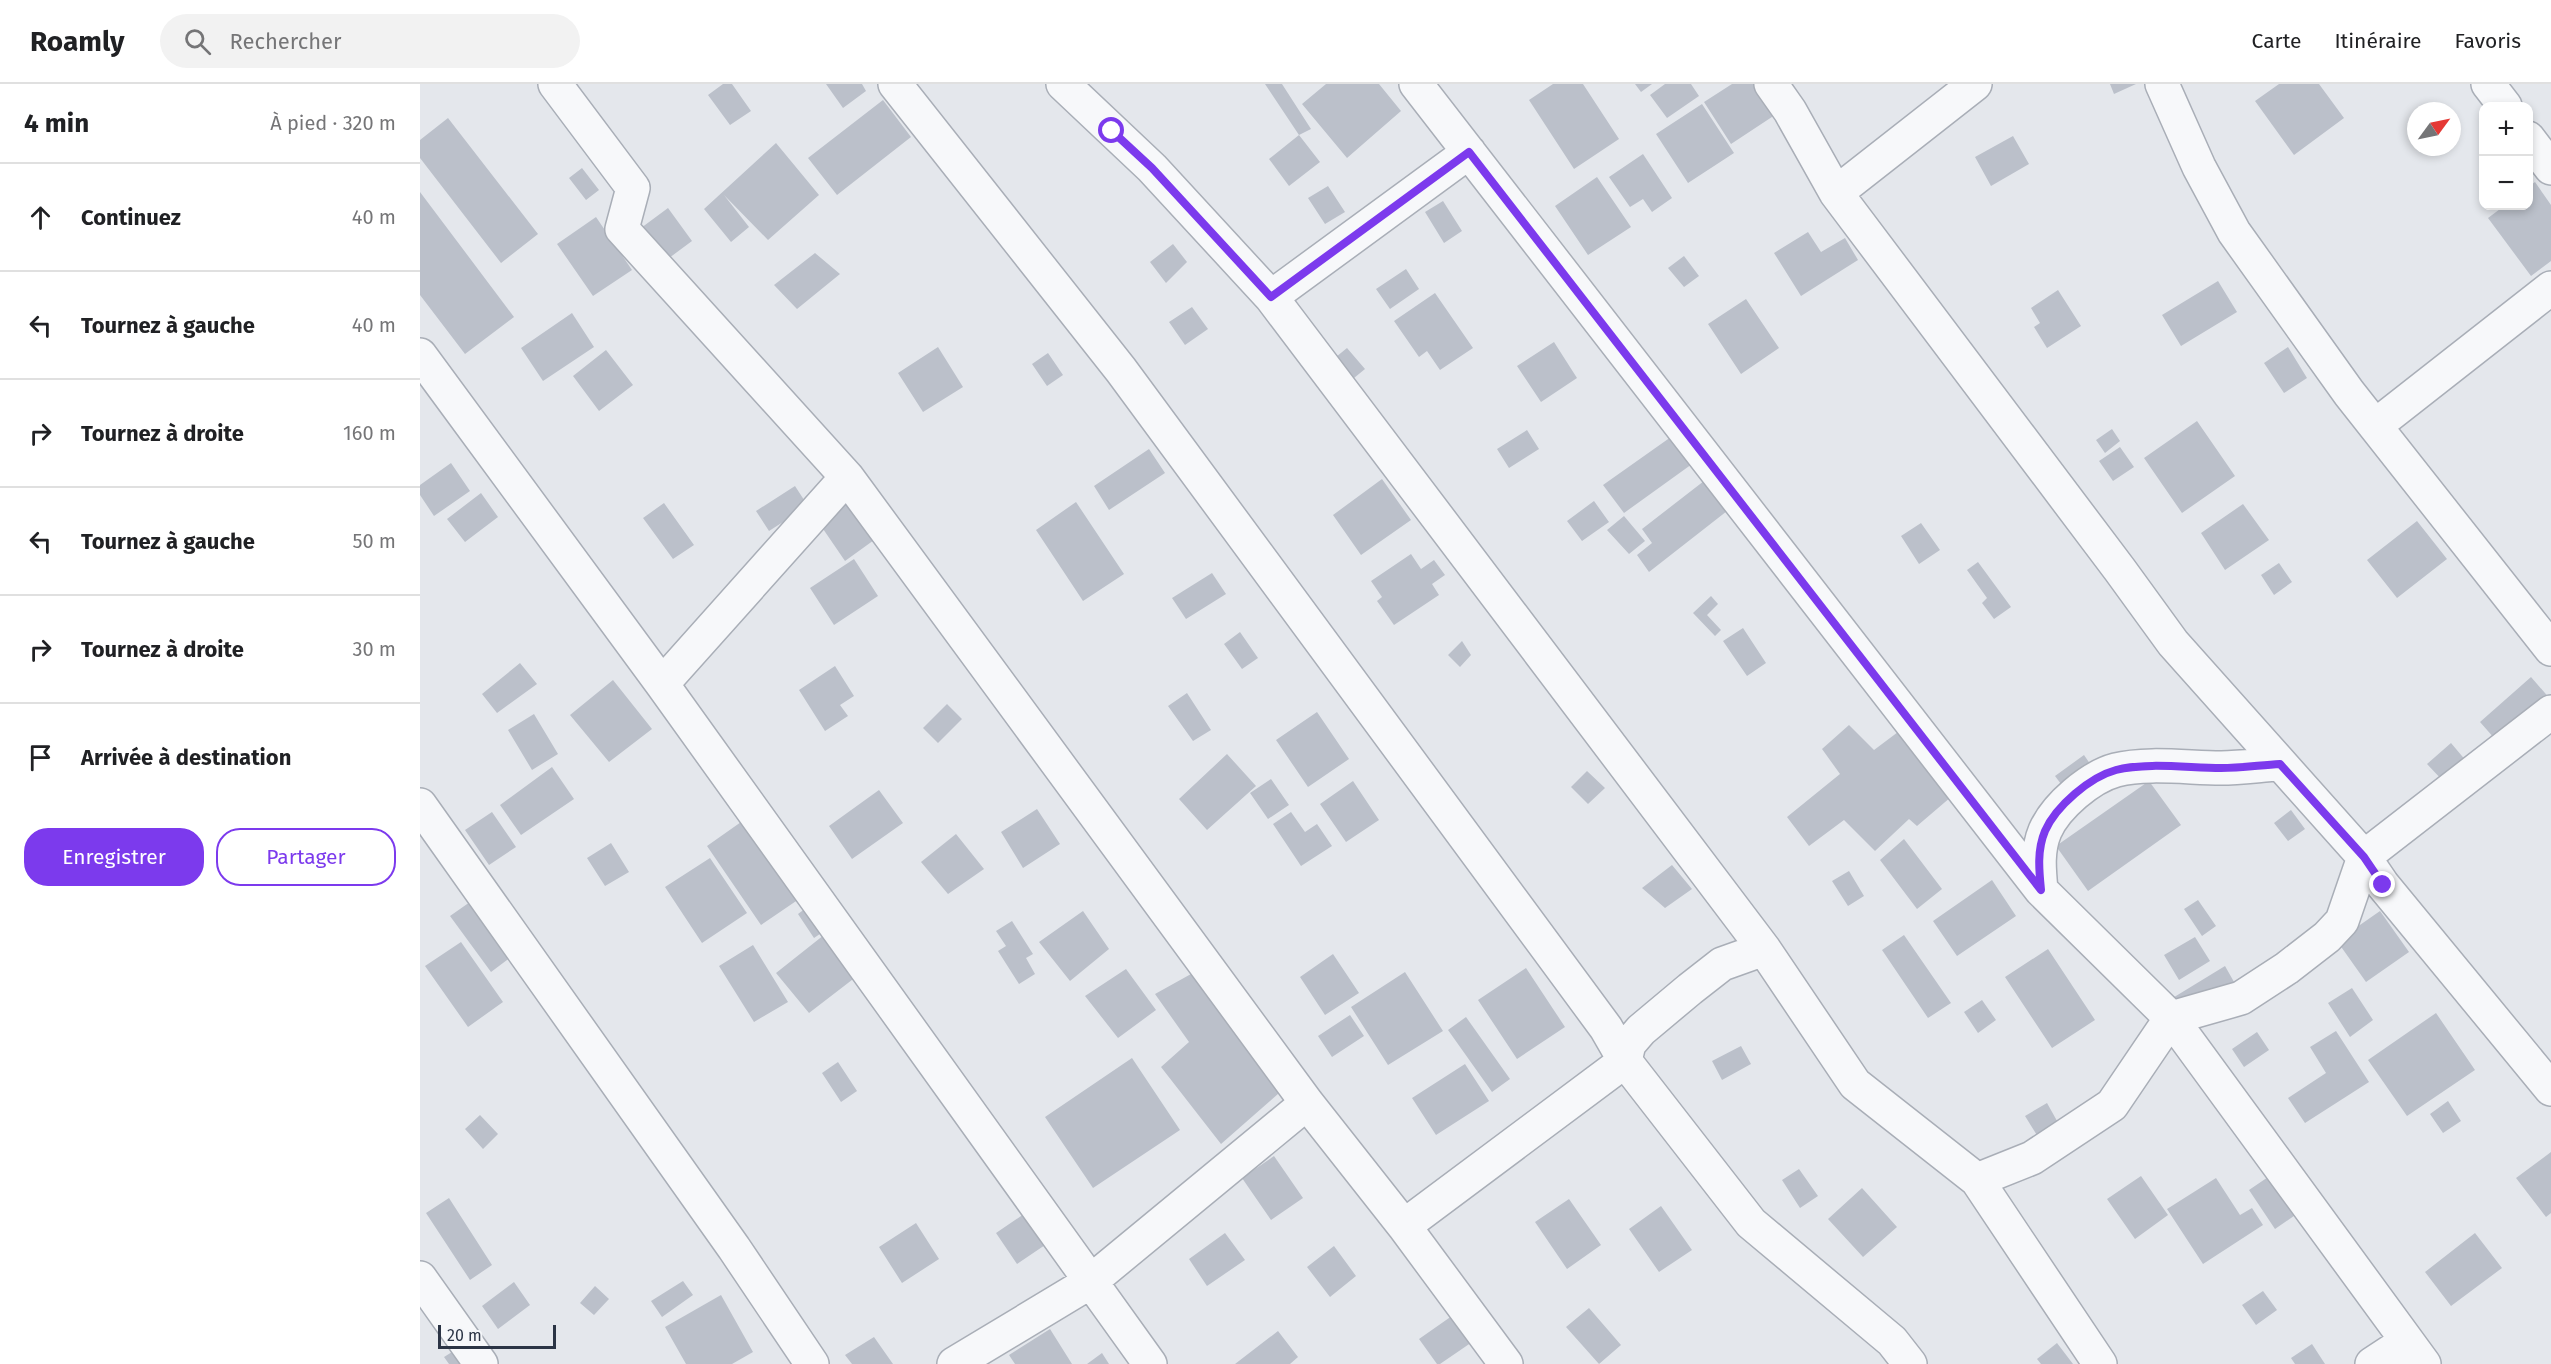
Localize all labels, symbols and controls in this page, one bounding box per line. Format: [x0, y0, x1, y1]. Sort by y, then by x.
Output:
search box [160, 14, 580, 68]
text: Roamly [30, 25, 124, 58]
icon: search [181, 25, 214, 58]
text: Rechercher [229, 28, 342, 55]
text: Carte [2252, 28, 2301, 54]
text: Itinéraire [2334, 28, 2421, 54]
text: Favoris [2454, 28, 2521, 54]
north arrow [2407, 102, 2461, 156]
map controls [2479, 102, 2533, 210]
button: + [2479, 102, 2533, 156]
text: 4 min [24, 108, 89, 139]
text: À pied · 320 m [270, 111, 396, 135]
route start [1098, 117, 1124, 143]
button: − [2479, 156, 2533, 210]
icon: ahead [24, 201, 57, 234]
text: Continuez [81, 204, 181, 231]
text: 40 m [352, 205, 396, 229]
icon: left [24, 309, 57, 342]
text: Tournez à gauche [81, 312, 255, 339]
text: 40 m [352, 313, 396, 337]
icon: right [24, 417, 57, 450]
text: Tournez à droite [81, 420, 244, 447]
text: 160 m [343, 421, 396, 445]
icon: left [24, 525, 57, 558]
text: Tournez à gauche [81, 528, 255, 555]
text: 50 m [352, 529, 396, 553]
icon: right [24, 633, 57, 666]
text: Tournez à droite [81, 636, 244, 663]
text: 30 m [352, 637, 396, 661]
icon: arrive [24, 741, 57, 774]
text: Arrivée à destination [81, 744, 291, 771]
button: Enregistrer [24, 828, 204, 886]
button: Partager [216, 828, 396, 886]
route end [2369, 871, 2395, 897]
scale bar [438, 1322, 556, 1350]
text: 20 m [447, 1326, 482, 1345]

